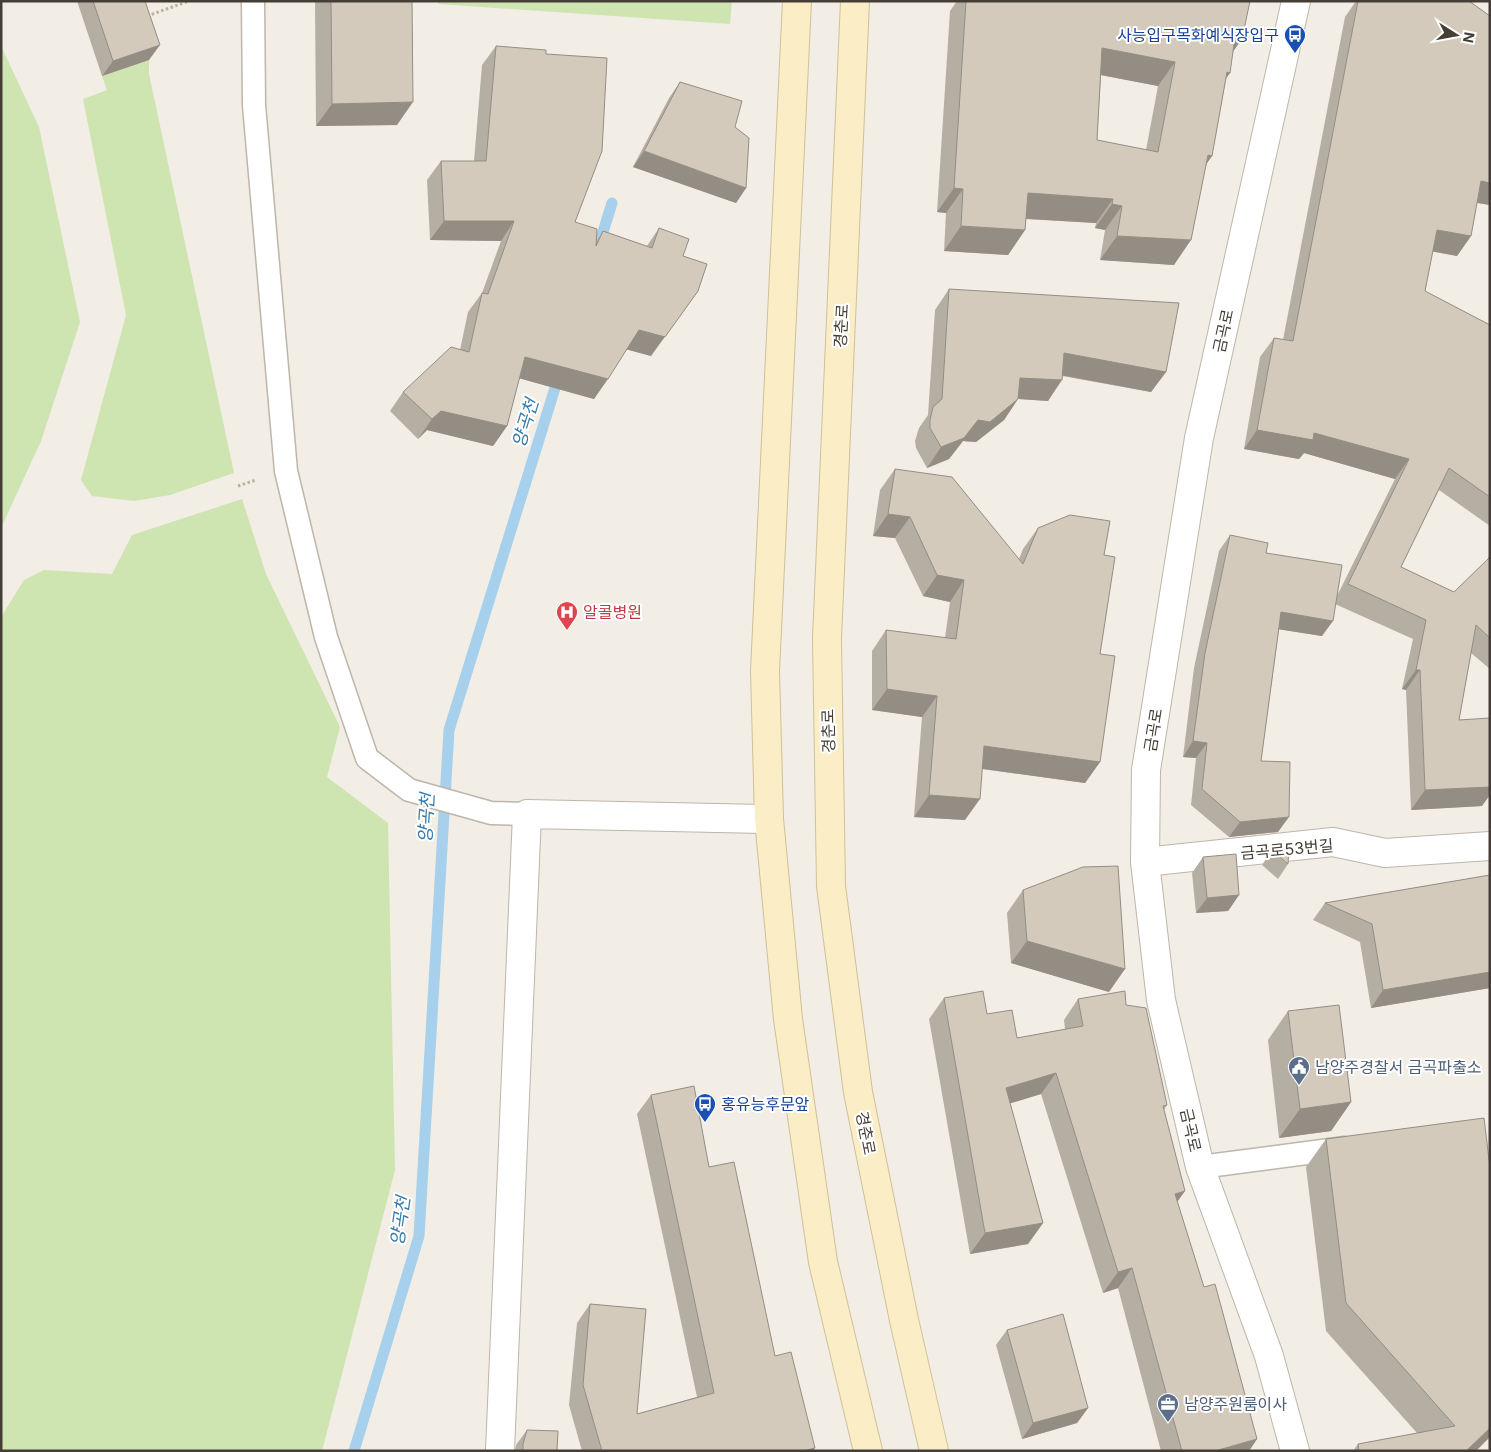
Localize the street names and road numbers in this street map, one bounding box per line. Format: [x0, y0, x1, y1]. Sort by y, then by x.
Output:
street label: 경춘로 [830, 303, 852, 349]
street label: 금곡로 [1209, 307, 1237, 355]
street label: 금곡로 [1140, 706, 1166, 753]
street label: 경춘로 [818, 708, 838, 753]
street label: 금곡로53번길 [1240, 835, 1334, 863]
street label: 금곡로 [1176, 1106, 1206, 1154]
street label: 경춘로 [852, 1109, 880, 1157]

